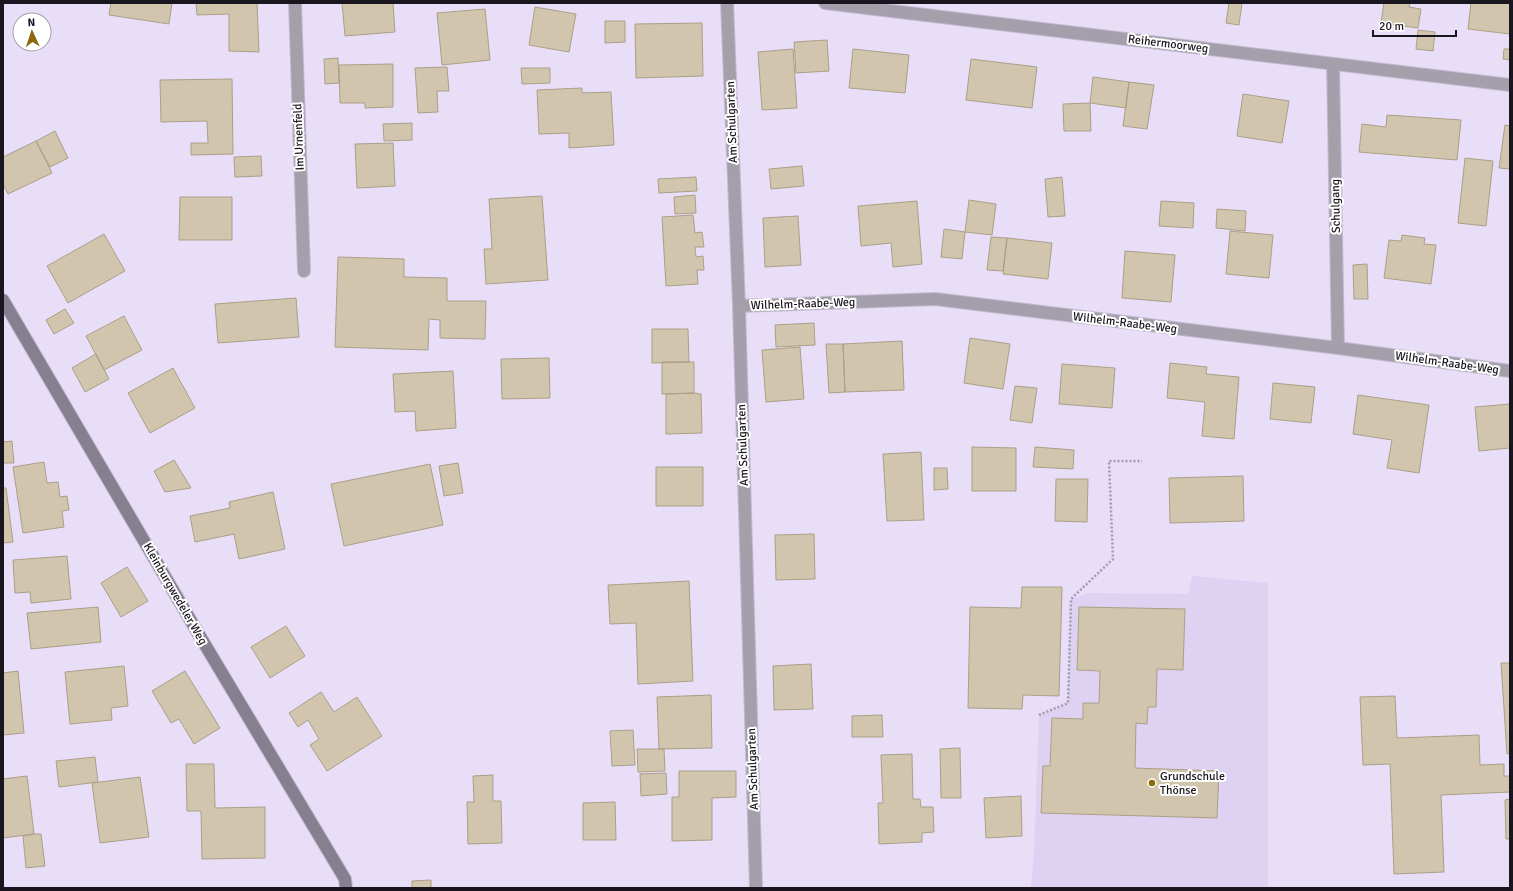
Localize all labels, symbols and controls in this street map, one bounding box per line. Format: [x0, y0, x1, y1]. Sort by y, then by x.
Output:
north arrow [12, 12, 52, 52]
scale bar [1373, 12, 1456, 38]
text: N [27, 16, 36, 29]
text: 20 m [1379, 19, 1404, 34]
street label: Reihermoorweg [1127, 32, 1209, 56]
street label: Am Schulgarten [723, 81, 741, 163]
street label: Im Urnenfeld [290, 103, 308, 171]
street label: Schulgang [1328, 179, 1344, 233]
street label: Wilhelm-Raabe-Weg [750, 295, 856, 313]
street label: Wilhelm-Raabe-Weg [1072, 309, 1178, 337]
street label: Wilhelm-Raabe-Weg [1394, 348, 1500, 378]
street label: Am Schulgarten [734, 404, 752, 486]
street label: Kleinburgwedeler Weg [140, 540, 210, 648]
street label: Am Schulgarten [744, 728, 762, 810]
place label: Grundschule Thönse [1160, 769, 1225, 798]
marker: Grundschule Thönse [1147, 778, 1157, 788]

